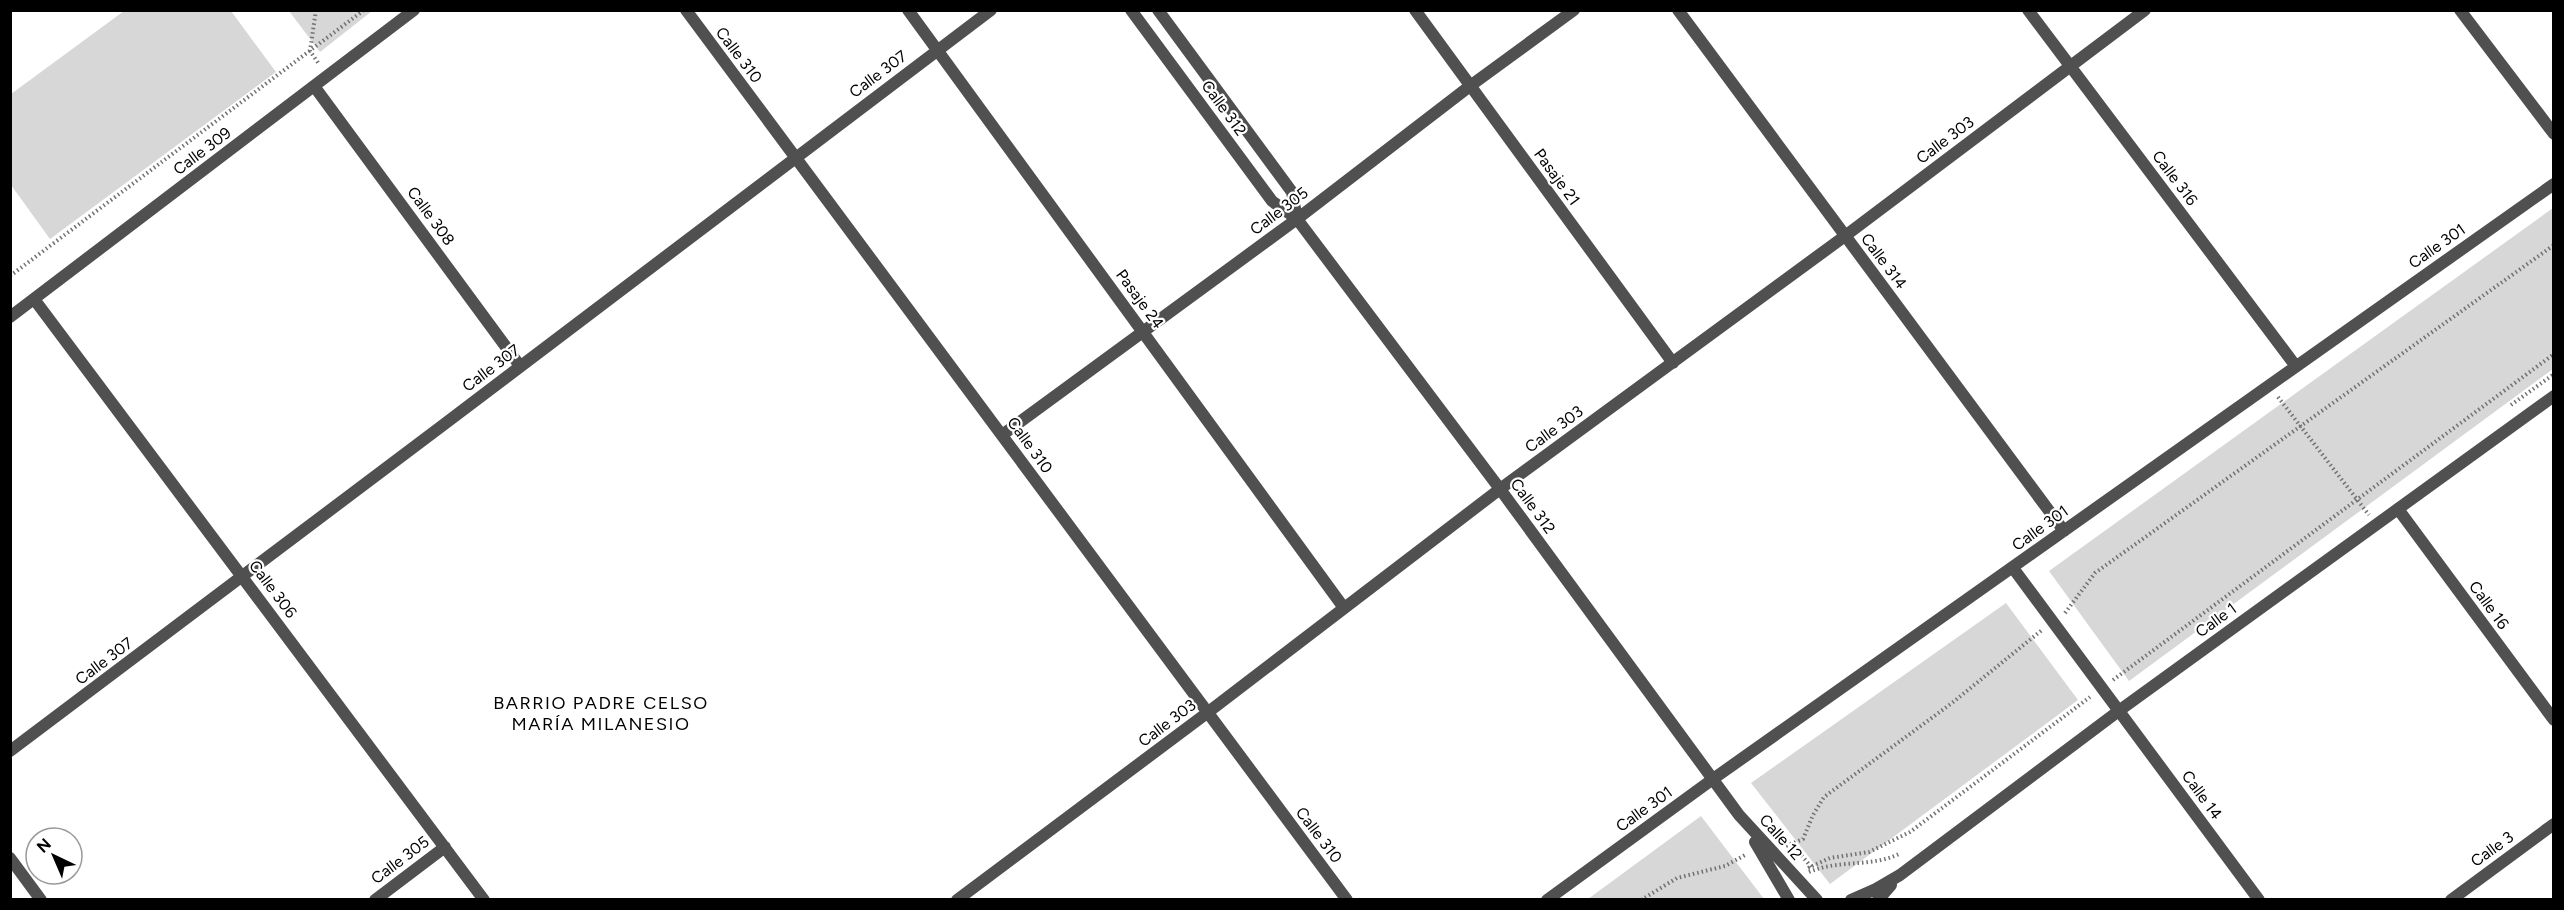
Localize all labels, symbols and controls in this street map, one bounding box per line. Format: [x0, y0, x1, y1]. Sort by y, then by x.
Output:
street label: Calle 310 [712, 23, 766, 87]
street label: Calle 307 [846, 46, 911, 102]
street label: Calle 312 [1198, 77, 1250, 139]
street label: Calle 303 [1912, 112, 1978, 168]
street label: Calle 309 [169, 123, 235, 179]
street label: Pasaje 21 [1530, 145, 1584, 209]
street label: Calle 316 [2148, 147, 2202, 209]
street label: Calle 308 [403, 183, 459, 249]
street label: Calle 305 [1246, 183, 1312, 239]
street label: Calle 301 [2405, 220, 2469, 272]
street label: Calle 314 [1857, 229, 1911, 293]
street label: Pasaje 24 [1112, 266, 1168, 332]
street label: Calle 307 [459, 340, 524, 396]
street label: Calle 303 [1521, 402, 1587, 456]
street label: Calle 310 [1003, 413, 1057, 477]
street label: Calle 312 [1507, 475, 1559, 537]
street label: Calle 301 [2008, 501, 2072, 555]
street label: Calle 306 [245, 556, 301, 622]
street label: Calle 16 [2465, 577, 2513, 633]
street label: Calle 1 [2192, 599, 2240, 641]
street label: Calle 307 [72, 633, 137, 689]
district label: BARRIO PADRE CELSO MARÍA MILANESIO [493, 692, 709, 735]
street label: Calle 303 [1134, 695, 1200, 751]
street label: Calle 14 [2178, 767, 2226, 823]
street label: Calle 301 [1612, 782, 1676, 836]
street label: Calle 310 [1292, 803, 1346, 867]
street label: Calle 12 [1756, 810, 1806, 864]
north arrow [24, 826, 84, 886]
street label: Calle 3 [2467, 827, 2517, 871]
street label: Calle 305 [367, 832, 433, 888]
text: N [33, 834, 55, 857]

